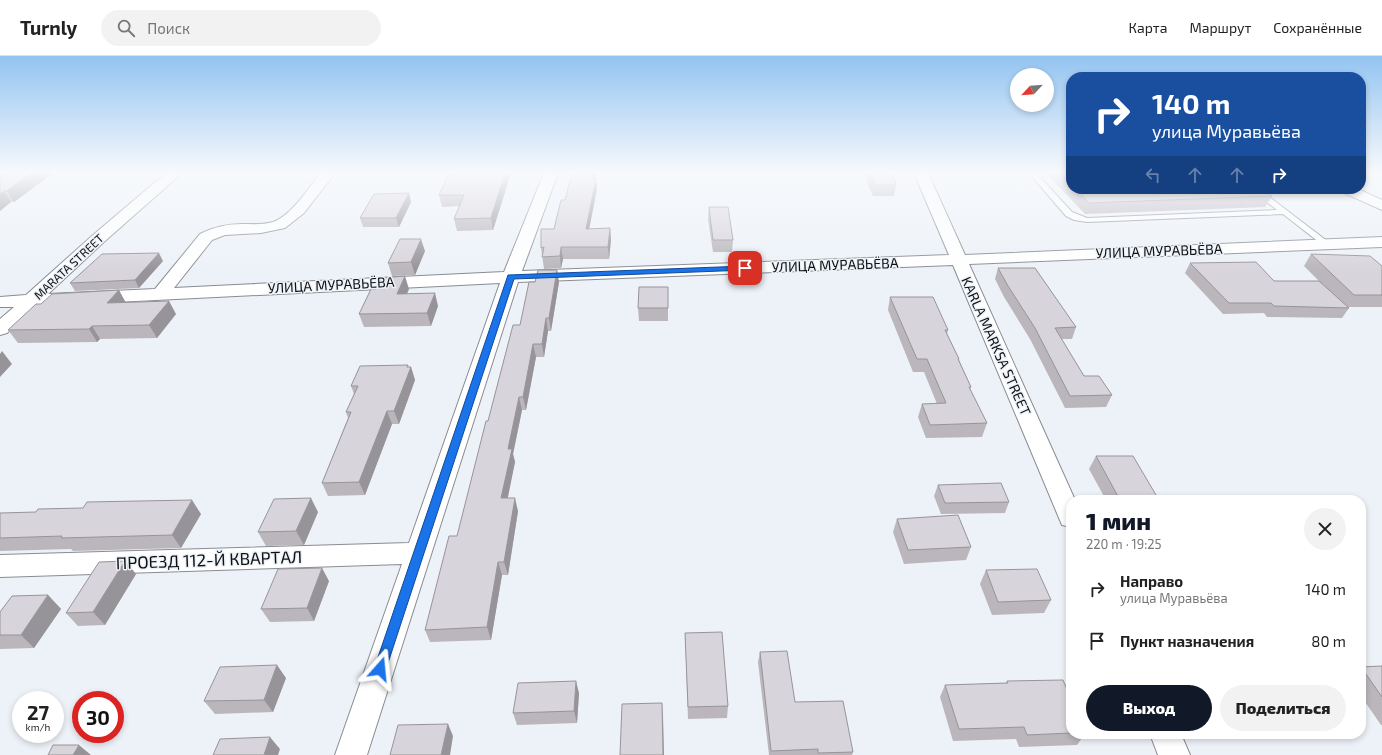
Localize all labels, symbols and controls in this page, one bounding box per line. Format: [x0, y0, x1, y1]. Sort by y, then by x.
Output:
search box [101, 10, 381, 46]
text: Turnly [20, 16, 77, 39]
icon: search [115, 17, 137, 39]
text: Поиск [147, 19, 190, 37]
text: Карта [1129, 19, 1167, 36]
text: Маршрут [1189, 19, 1251, 36]
text: Сохранённые [1273, 19, 1362, 36]
north arrow [1010, 68, 1054, 112]
map controls [1010, 68, 1054, 112]
text: 140 m [1152, 86, 1230, 120]
icon: right [1086, 88, 1138, 140]
text: улица Муравьёва [1152, 120, 1301, 142]
icon: left [1142, 164, 1164, 186]
icon: ahead [1184, 164, 1206, 186]
icon: ahead [1226, 164, 1248, 186]
icon: right [1268, 164, 1290, 186]
street label: MARATA STREET [31, 231, 106, 302]
street label: УЛИЦА МУРАВЬЁВА [1095, 240, 1223, 261]
pin [728, 251, 762, 285]
street label: УЛИЦА МУРАВЬЁВА [771, 254, 899, 275]
icon: arrive [734, 257, 756, 279]
street label: УЛИЦА МУРАВЬЁВА [267, 273, 395, 296]
street label: KARLA MARKSA STREET [958, 274, 1035, 418]
text: 1 мин [1086, 506, 1151, 535]
button: close [1304, 508, 1346, 550]
text: 220 m · 19:25 [1086, 536, 1162, 552]
street label: ПРОЕЗД 112-Й КВАРТАЛ [116, 546, 302, 572]
text: Направо [1120, 572, 1183, 590]
icon: right [1086, 578, 1108, 600]
text: 140 m [1305, 580, 1346, 598]
text: улица Муравьёва [1120, 590, 1228, 606]
icon: arrive [1086, 630, 1108, 652]
text: Пункт назначения [1120, 632, 1254, 650]
text: 80 m [1311, 632, 1346, 650]
position arrow [359, 648, 401, 690]
button: Выход [1086, 685, 1212, 731]
button: Поделиться [1220, 685, 1346, 731]
speed limit sign: 30 [72, 691, 124, 743]
text: 27 [27, 700, 49, 724]
text: km/h [26, 721, 50, 733]

